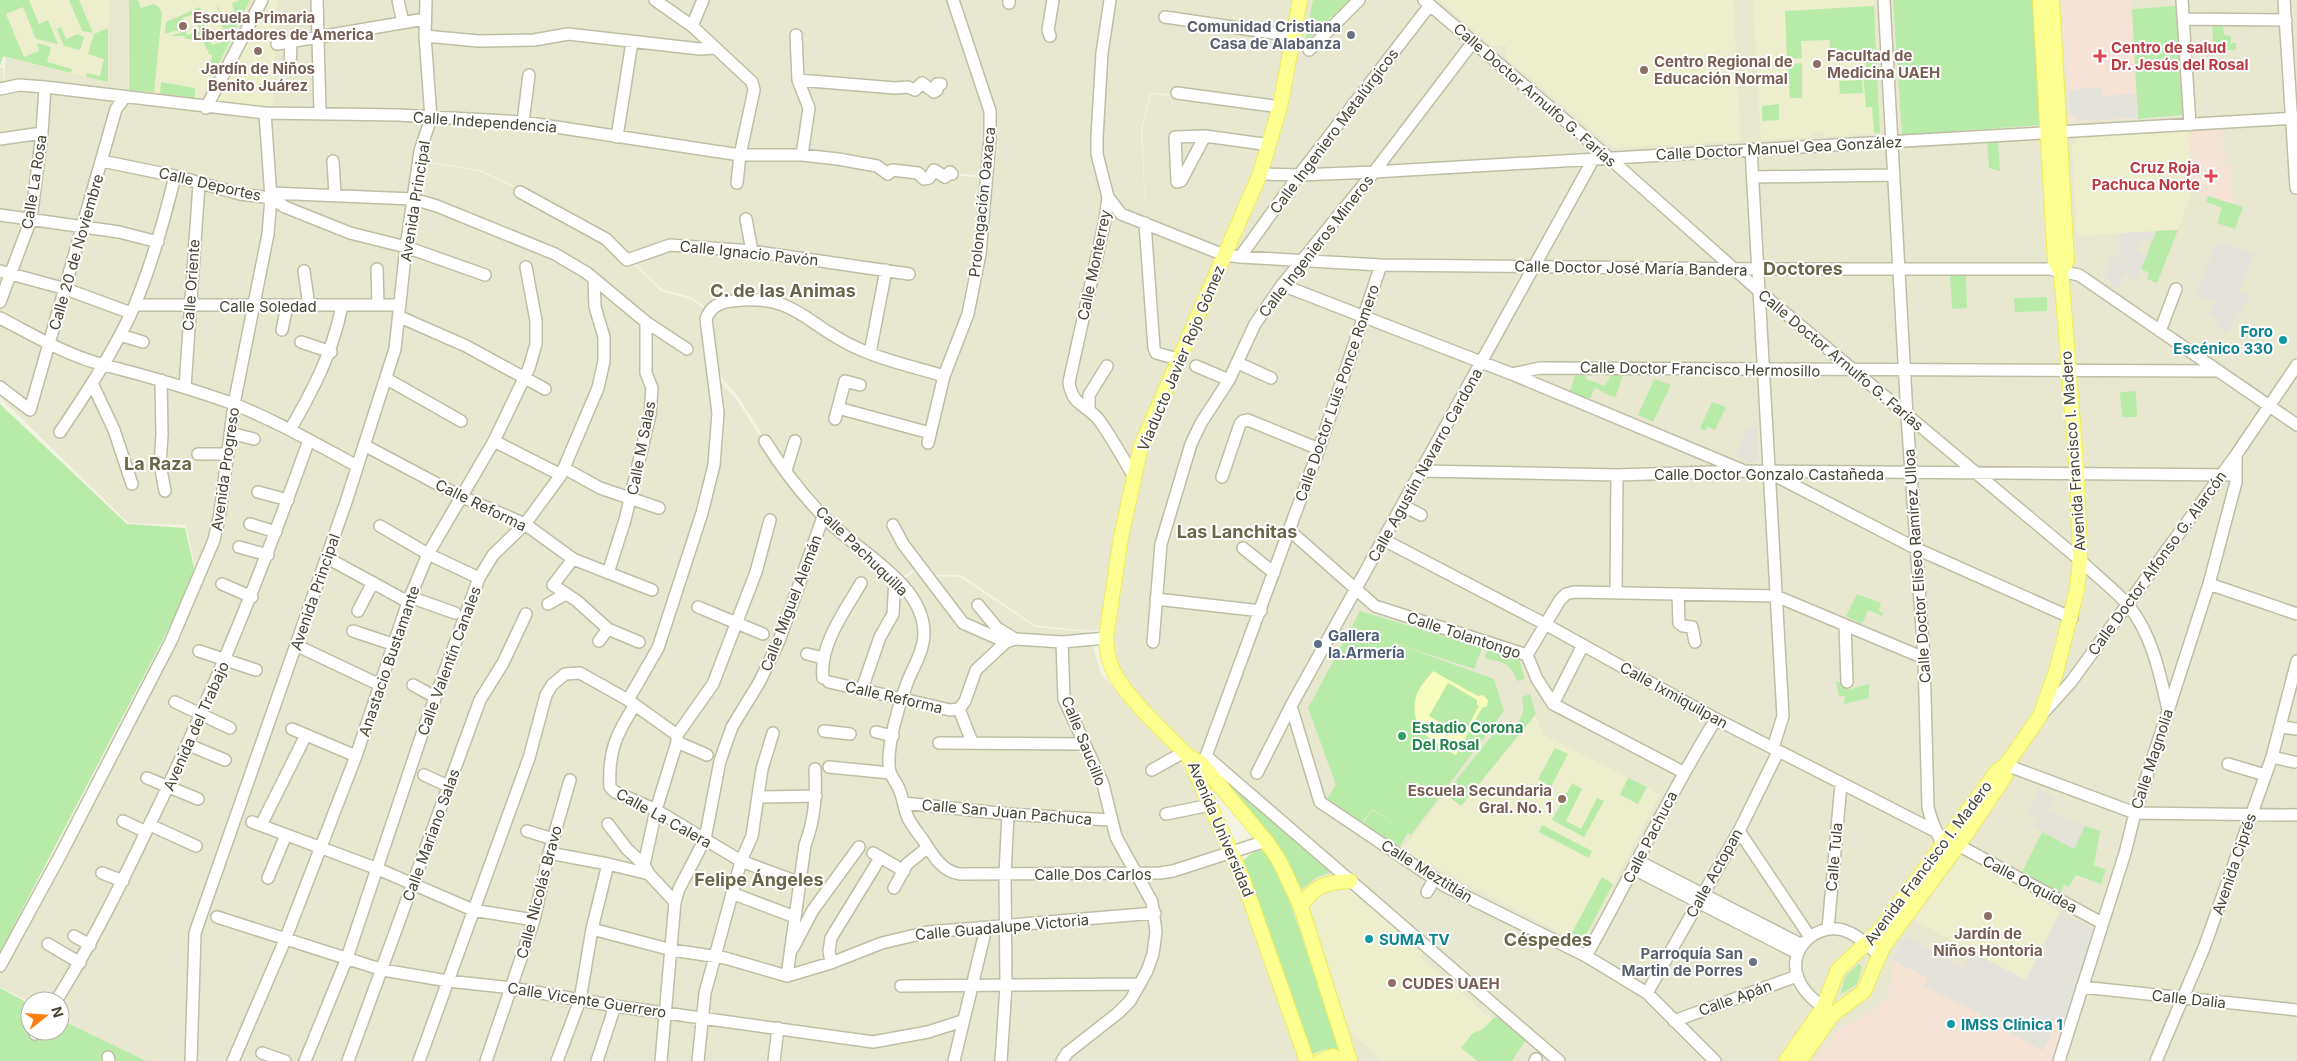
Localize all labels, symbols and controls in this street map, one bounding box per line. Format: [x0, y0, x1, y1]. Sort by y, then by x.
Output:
place label: Escuela Primaria Libertadores de America [193, 8, 374, 44]
place label: Comunidad Cristiana Casa de Alabanza [1187, 17, 1341, 53]
street label: Calle Doctor Arnulfo G. Farías [1450, 19, 1621, 171]
marker: Escuela Primaria Libertadores de America [177, 20, 189, 32]
marker: Comunidad Cristiana Casa de Alabanza [1345, 29, 1357, 41]
place label: Centro de salud Dr. Jesús del Rosal [2111, 38, 2249, 74]
street label: Calle Ingeniero Metalúrgicos [1266, 44, 1402, 217]
marker: Jardín de Niños Benito Juárez [252, 45, 264, 57]
place label: Facultad de Medicina UAEH [1827, 46, 1940, 82]
marker: Centro de salud Dr. Jesús del Rosal [2093, 49, 2107, 63]
place label: Centro Regional de Educación Normal [1654, 52, 1793, 88]
marker: Facultad de Medicina UAEH [1811, 58, 1823, 70]
place label: Jardín de Niños Benito Juárez [201, 59, 315, 95]
marker: Centro Regional de Educación Normal [1638, 64, 1650, 76]
street label: Calle Independencia [412, 107, 558, 137]
street label: Prolongación Oaxaca [965, 126, 999, 278]
street label: Calle Doctor Manuel Gea González [1655, 132, 1903, 164]
street label: Calle La Rosa [17, 133, 51, 231]
street label: Avenida Principal [396, 139, 434, 263]
place label: Cruz Roja Pachuca Norte [2092, 158, 2200, 194]
street label: Calle Deportes [157, 163, 263, 205]
marker: Cruz Roja Pachuca Norte [2204, 169, 2218, 183]
street label: Calle Ingenieros Mineros [1255, 171, 1378, 321]
street label: Calle 20 de Noviembre [45, 172, 107, 332]
street label: Calle Monterrey [1073, 207, 1115, 322]
street label: Calle Ignacio Pavón [679, 236, 819, 270]
street label: Calle Oriente [178, 239, 204, 331]
street label: Calle Doctor José María Bandera [1514, 256, 1748, 280]
district label: Doctores [1763, 258, 1843, 279]
street label: Viaducto Javier Rojo Gómez [1133, 262, 1229, 454]
district label: C. de las Animas [710, 280, 856, 301]
street label: Calle Doctor Luis Ponce Romero [1291, 282, 1383, 504]
street label: Calle Doctor Arnulfo G. Farías [1754, 285, 1928, 435]
street label: Calle Soledad [219, 297, 317, 316]
place label: Foro Escénico 330 [2173, 322, 2273, 358]
marker: Foro Escénico 330 [2277, 334, 2289, 346]
street label: Avenida Francisco I. Madero [2057, 350, 2089, 552]
street label: Calle Doctor Francisco Hermosillo [1580, 357, 1820, 381]
street label: Calle Agustín Navarro Cardona [1364, 365, 1486, 565]
street label: Calle M Salas [623, 399, 659, 497]
street label: Avenida Progreso [207, 406, 243, 532]
street label: Calle Doctor Elíseo Ramírez Ulloa [1899, 448, 1935, 684]
district label: La Raza [124, 453, 192, 474]
street label: Calle Doctor Gonzalo Castañeda [1654, 465, 1884, 484]
street label: Calle Doctor Alfonso G. Alarcón [2084, 467, 2230, 659]
street label: Calle Reforma [432, 475, 530, 535]
street label: Calle Pachuquilla [812, 502, 912, 600]
district label: Las Lanchitas [1177, 521, 1297, 542]
street label: Avenida Principal [286, 531, 344, 653]
street label: Calle Miguel Alemán [756, 532, 826, 674]
street label: Anastacio Bustamante [354, 583, 424, 739]
street label: Calle Valentín Canales [413, 584, 485, 738]
street label: Calle Tolantongo [1405, 608, 1523, 662]
place label: Gallera la.Armería [1328, 626, 1405, 662]
marker: Gallera la.Armería [1312, 638, 1324, 650]
street label: Calle Ixmiquilpan [1617, 657, 1731, 733]
street label: Avenida del Trabajo [159, 658, 233, 794]
street label: Calle Reforma [843, 677, 945, 717]
street label: Calle Saucillo [1057, 693, 1111, 789]
street label: Calle Magnolia [2127, 706, 2177, 812]
place label: Estadio Corona Del Rosal [1412, 718, 1523, 754]
marker: Estadio Corona Del Rosal [1396, 730, 1408, 742]
street label: Avenida Universidad [1184, 759, 1258, 899]
street label: Calle Mariano Salas [398, 766, 464, 904]
street label: Avenida Francisco I. Madero [1860, 777, 1996, 949]
place label: Escuela Secundaria Gral. No. 1 [1408, 781, 1552, 817]
street label: Calle La Calera [613, 784, 715, 852]
street label: Calle Pachuca [1619, 788, 1681, 886]
marker: Escuela Secundaria Gral. No. 1 [1556, 793, 1568, 805]
street label: Calle San Juan Pachuca [921, 795, 1093, 829]
street label: Avenida Ciprés [2208, 811, 2260, 917]
street label: Calle Tula [1822, 822, 1846, 892]
street label: Calle Nicolás Bravo [512, 823, 566, 961]
street label: Calle Actopan [1682, 825, 1746, 921]
street label: Calle Meztitlán [1378, 835, 1476, 907]
street label: Calle Orquídea [1979, 851, 2081, 917]
street label: Calle Dos Carlos [1034, 865, 1152, 884]
district label: Felipe Ángeles [694, 869, 824, 890]
street label: Calle Guadalupe Victoria [914, 910, 1090, 944]
marker: Jardín de Niños Hontoria [1982, 910, 1994, 922]
place label: Jardín de Niños Hontoria [1933, 924, 2043, 960]
district label: Céspedes [1504, 929, 1592, 950]
place label: SUMA TV [1379, 930, 1450, 949]
marker: SUMA TV [1363, 933, 1375, 945]
place label: Parroquía San Martin de Porres [1621, 944, 1743, 980]
marker: Parroquía San Martin de Porres [1747, 956, 1759, 968]
place label: CUDES UAEH [1402, 974, 1500, 993]
street label: Calle Apán [1696, 976, 1774, 1020]
marker: CUDES UAEH [1386, 977, 1398, 989]
street label: Calle Vicente Guerrero [506, 978, 668, 1022]
street label: Calle Dalia [2151, 986, 2227, 1012]
north arrow [20, 991, 70, 1041]
text: N [48, 1004, 68, 1020]
place label: IMSS Clínica 1 [1961, 1015, 2063, 1034]
marker: IMSS Clínica 1 [1945, 1018, 1957, 1030]

